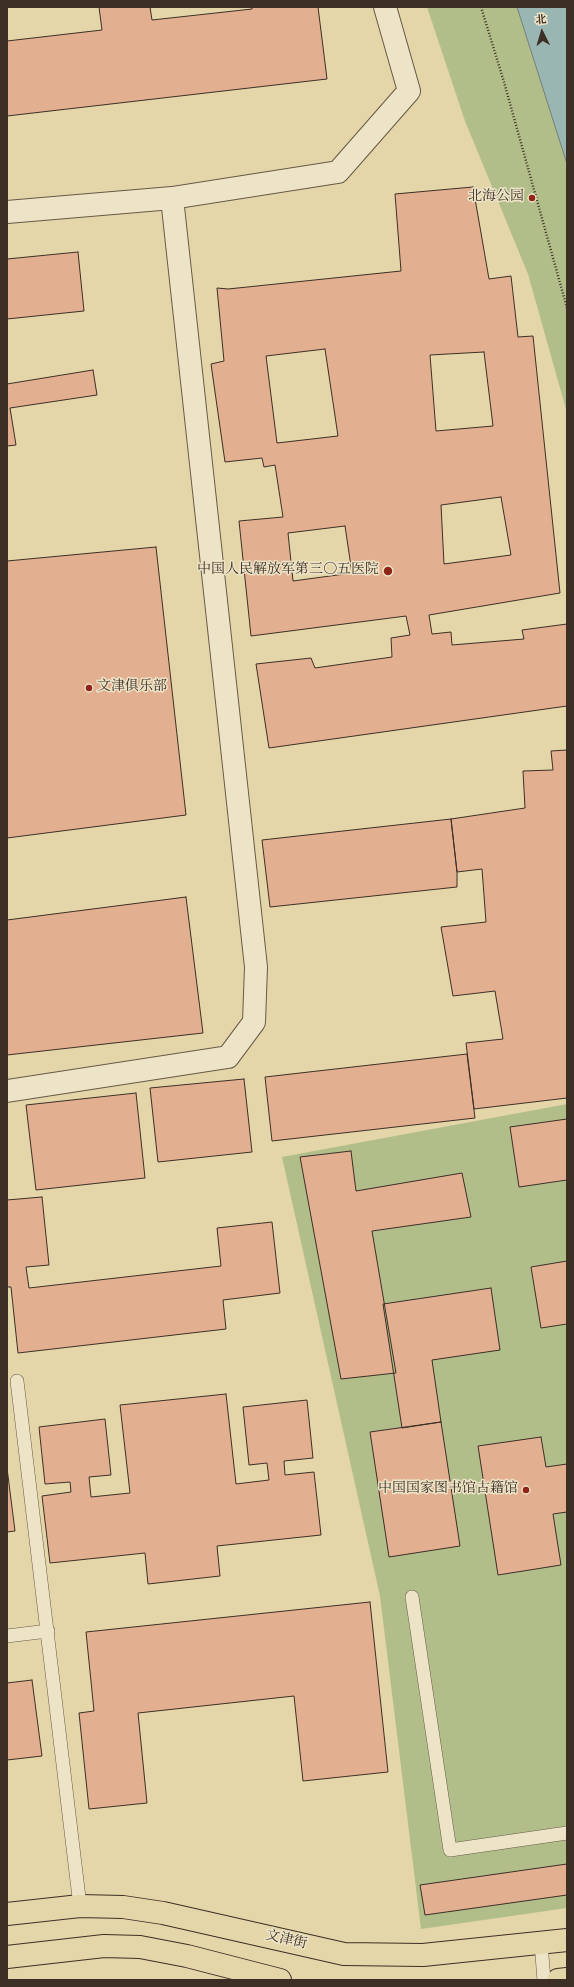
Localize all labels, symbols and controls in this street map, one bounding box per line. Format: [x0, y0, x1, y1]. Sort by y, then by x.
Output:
north arrow [522, 12, 562, 52]
text: 北 [535, 12, 547, 28]
place label: 北海公园 [468, 190, 524, 206]
marker: 北海公园 [527, 193, 537, 203]
place label: 中国人民解放军第三〇五医院 [197, 563, 379, 579]
marker: 中国人民解放军第三〇五医院 [382, 565, 394, 577]
place label: 文津俱乐部 [97, 680, 167, 696]
marker: 文津俱乐部 [84, 683, 94, 693]
place label: 中国国家图书馆古籍馆 [378, 1482, 518, 1498]
marker: 中国国家图书馆古籍馆 [521, 1485, 531, 1495]
street label: 文津街 [264, 1928, 308, 1954]

